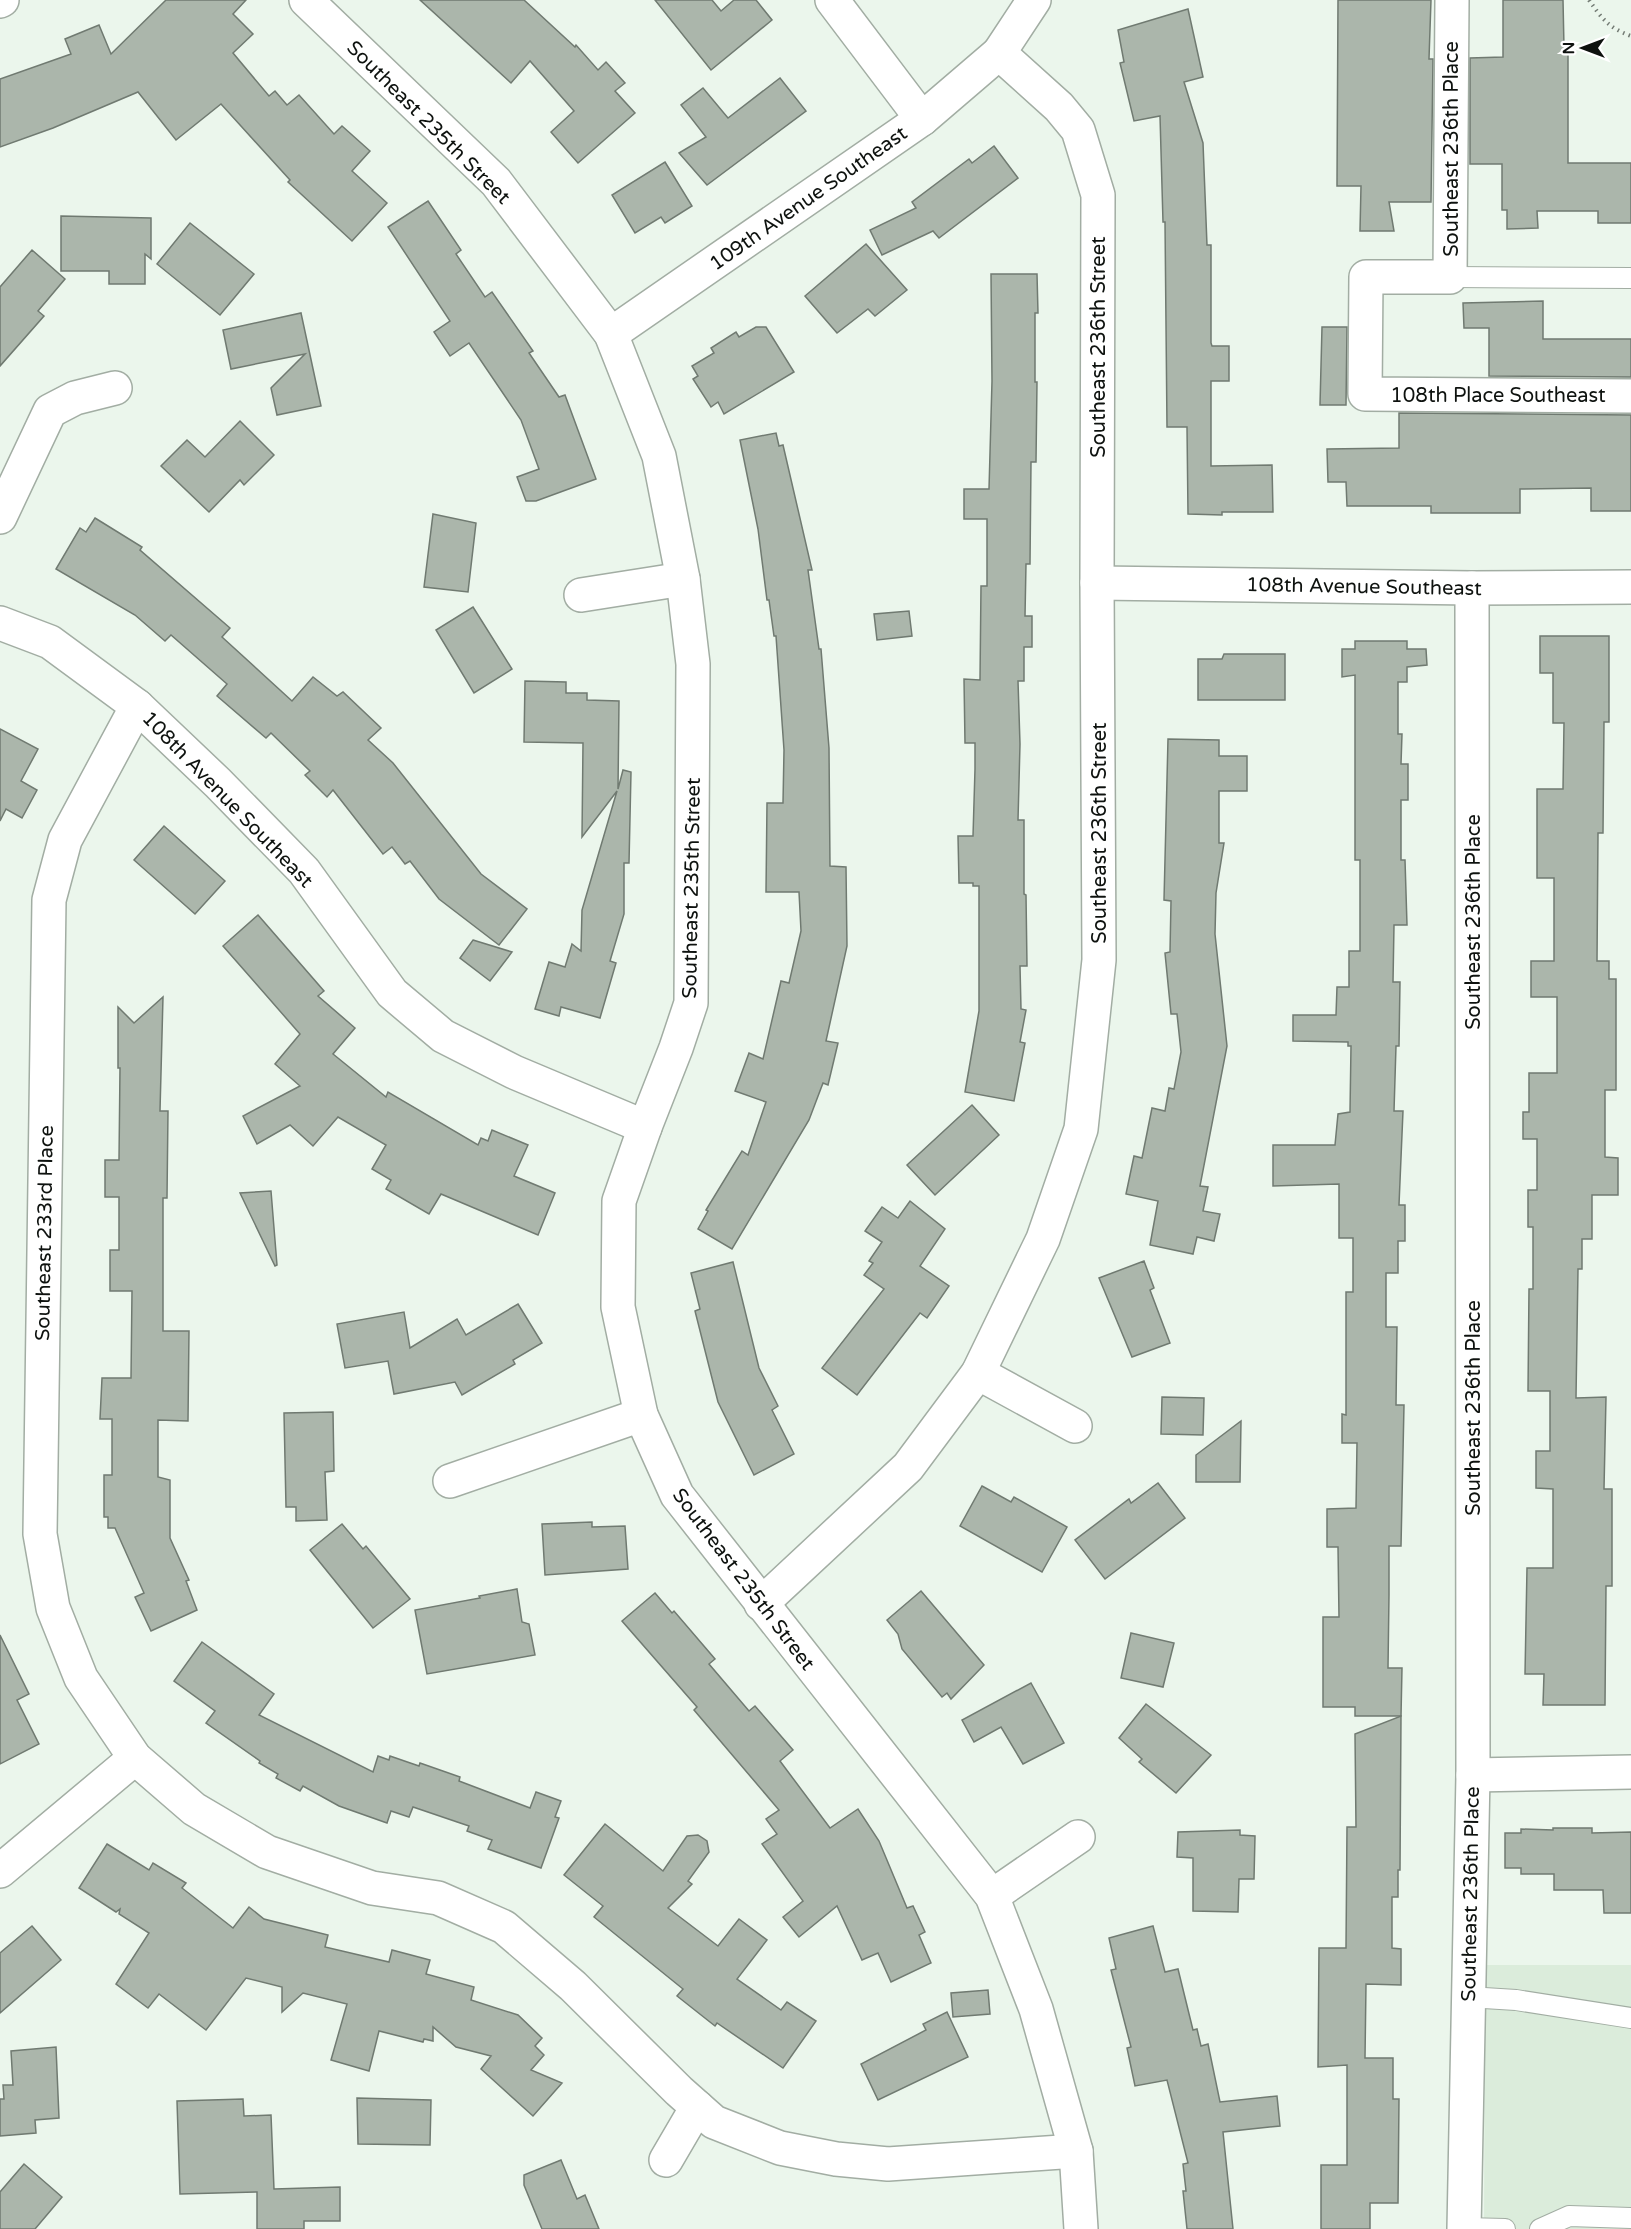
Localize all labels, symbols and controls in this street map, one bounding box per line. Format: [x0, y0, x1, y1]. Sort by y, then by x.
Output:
north arrow [1553, 18, 1613, 78]
street label: Southeast 235th Street [342, 36, 515, 210]
street label: Southeast 236th Place [1440, 41, 1464, 257]
text: N [1559, 42, 1579, 54]
street label: 109th Avenue Southeast [705, 121, 912, 276]
street label: Southeast 236th Street [1087, 236, 1111, 458]
street label: 108th Place Southeast [1390, 384, 1606, 408]
street label: 108th Avenue Southeast [1246, 573, 1482, 601]
street label: 108th Avenue Southeast [137, 707, 318, 893]
street label: Southeast 236th Street [1088, 722, 1112, 944]
street label: Southeast 235th Street [678, 777, 706, 999]
street label: Southeast 236th Place [1462, 814, 1486, 1030]
street label: Southeast 233rd Place [31, 1125, 59, 1341]
street label: Southeast 236th Place [1462, 1300, 1486, 1516]
street label: Southeast 235th Street [667, 1484, 820, 1675]
street label: Southeast 236th Place [1457, 1786, 1485, 2002]

